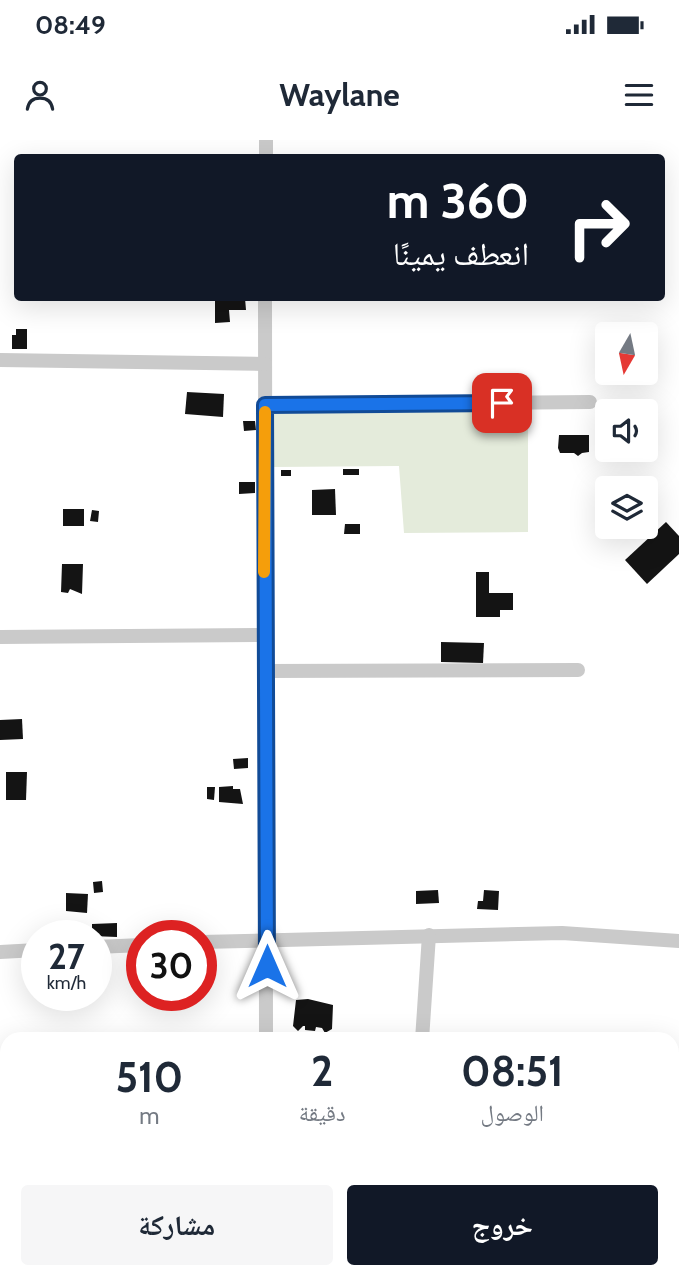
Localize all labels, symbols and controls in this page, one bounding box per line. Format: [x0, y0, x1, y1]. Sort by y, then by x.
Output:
text: 08:49 [35, 9, 106, 41]
text: Waylane [279, 75, 400, 114]
icon: person [21, 76, 59, 114]
icon: menu [620, 76, 658, 114]
text: 360 m [387, 171, 529, 230]
icon: right [553, 182, 644, 273]
text: انعطف يمينًا [393, 234, 529, 273]
north arrow [595, 322, 658, 385]
map controls [595, 322, 658, 539]
pin [472, 373, 532, 433]
icon: arrive [483, 384, 521, 422]
button: sound [595, 399, 658, 462]
button: layers [595, 476, 658, 539]
speed limit sign: 30 [126, 920, 217, 1011]
position arrow [230, 929, 304, 1003]
text: 27 [48, 935, 85, 978]
text: km/h [47, 972, 86, 994]
text: 2 [311, 1045, 333, 1097]
text: 08:51 [461, 1045, 563, 1097]
text: 510 [116, 1051, 183, 1103]
text: دقيقة [299, 1099, 346, 1127]
text: الوصول [480, 1099, 544, 1127]
text: m [139, 1102, 160, 1130]
button: مشاركة [21, 1185, 333, 1265]
button: خروج [347, 1185, 658, 1265]

